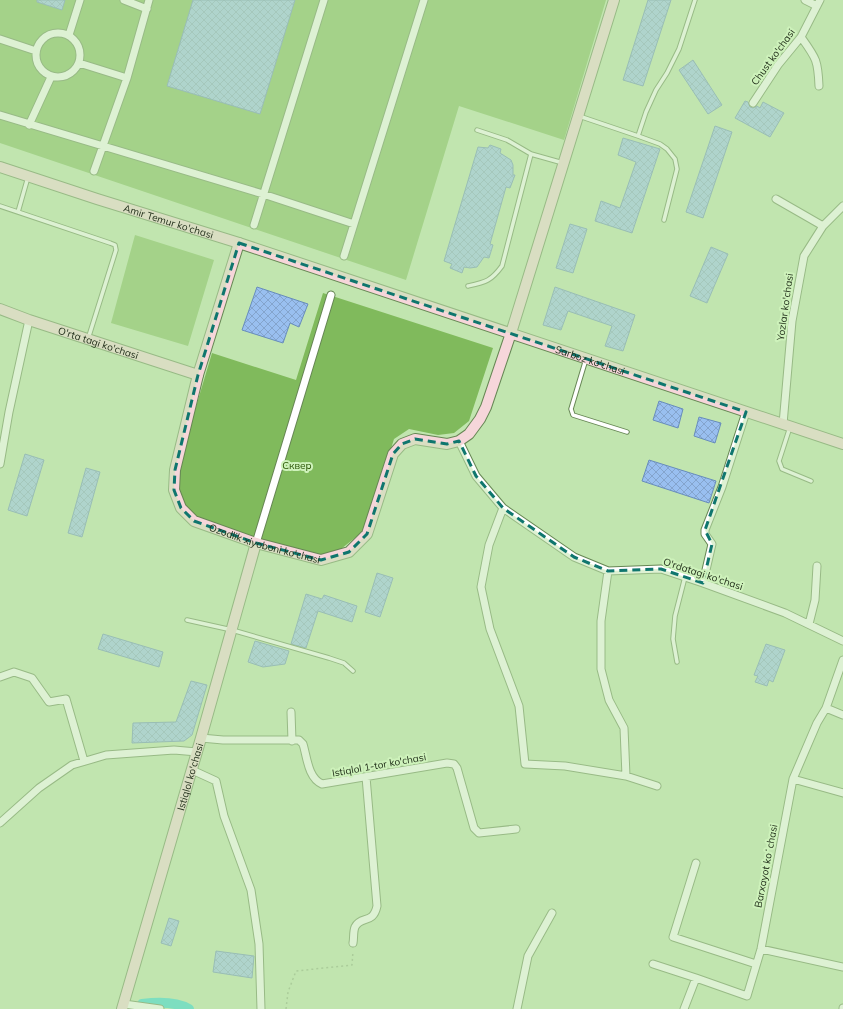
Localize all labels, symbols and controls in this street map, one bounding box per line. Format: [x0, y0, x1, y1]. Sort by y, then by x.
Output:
street label: Chust ko'chasi [748, 26, 798, 88]
street label: Amir Temur ko'chasi [122, 201, 215, 241]
street label: Yozlar ko'chasi [774, 273, 796, 342]
street label: O'rta tagi ko'chasi [57, 323, 140, 362]
street label: Sarboz ko'chasi [554, 342, 627, 378]
park label: Сквер [282, 459, 312, 472]
street label: Ozodlik xiyoboni ko'chasi [207, 520, 322, 566]
street label: O'rdatagi ko'chasi [661, 555, 745, 593]
street label: Istiqlol ko'chasi [174, 741, 206, 812]
street label: Istiqlol 1-tor ko'chasi [331, 750, 427, 780]
street label: Barxayot koʻchasi [752, 823, 780, 909]

